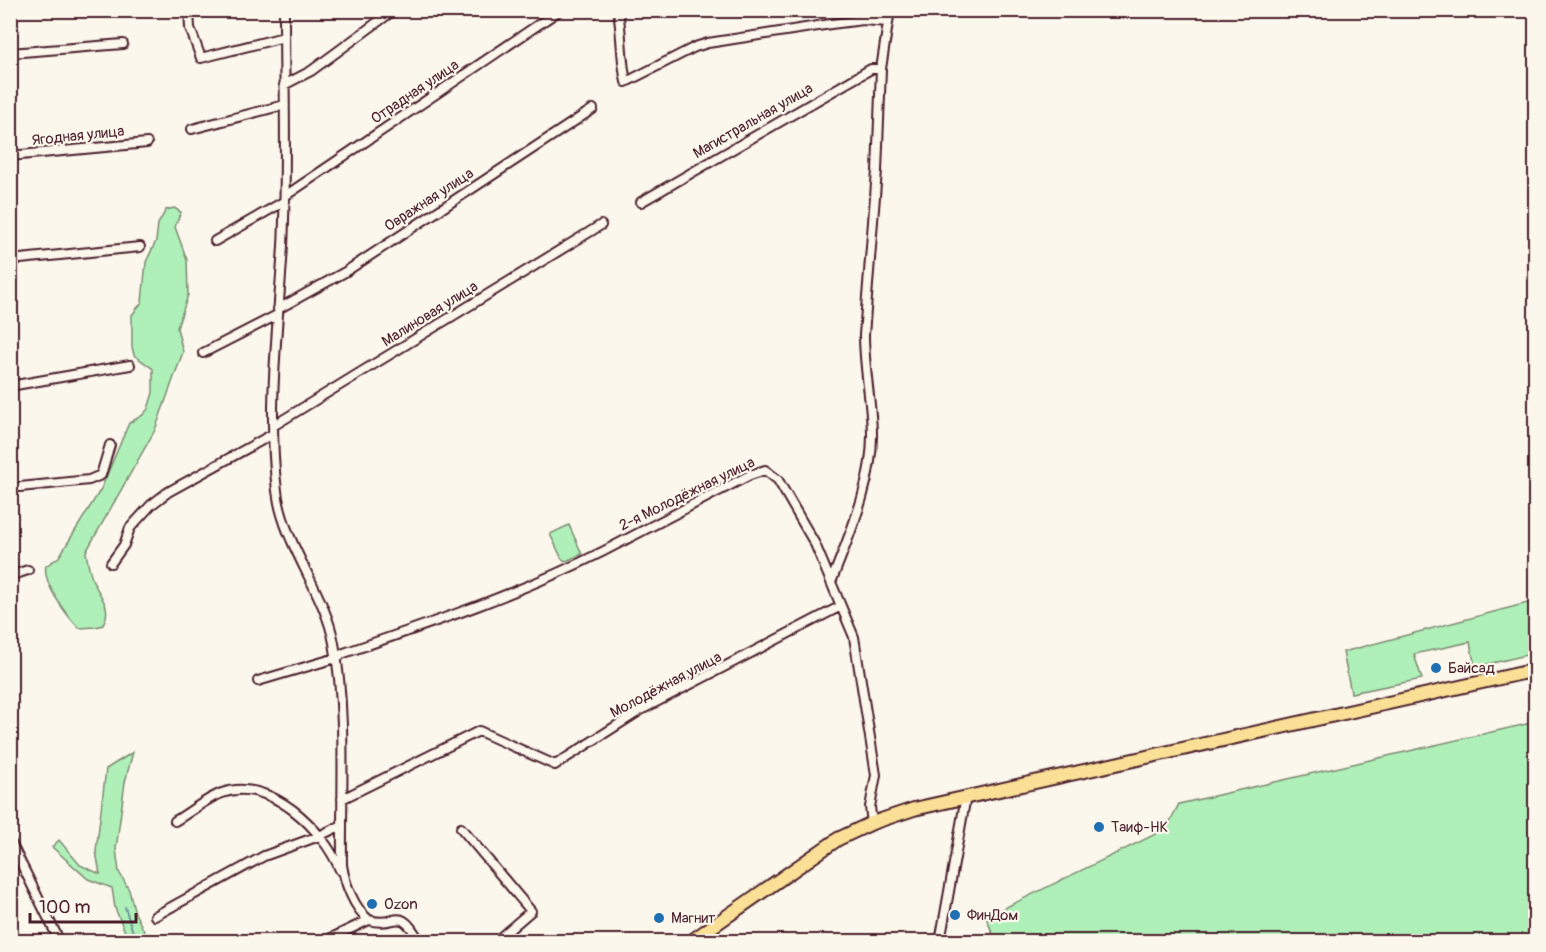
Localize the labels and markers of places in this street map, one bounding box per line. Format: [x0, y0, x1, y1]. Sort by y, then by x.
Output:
place label: Байсад [1448, 659, 1495, 678]
marker: Байсад [1429, 661, 1443, 675]
place label: Таиф-НК [1111, 818, 1168, 837]
marker: Таиф-НК [1092, 820, 1106, 834]
place label: Ozon [384, 895, 418, 914]
marker: Ozon [365, 897, 379, 911]
place label: ФинДом [967, 906, 1018, 925]
marker: ФинДом [948, 908, 962, 922]
place label: Магнит [671, 909, 716, 928]
marker: Магнит [652, 911, 666, 925]

